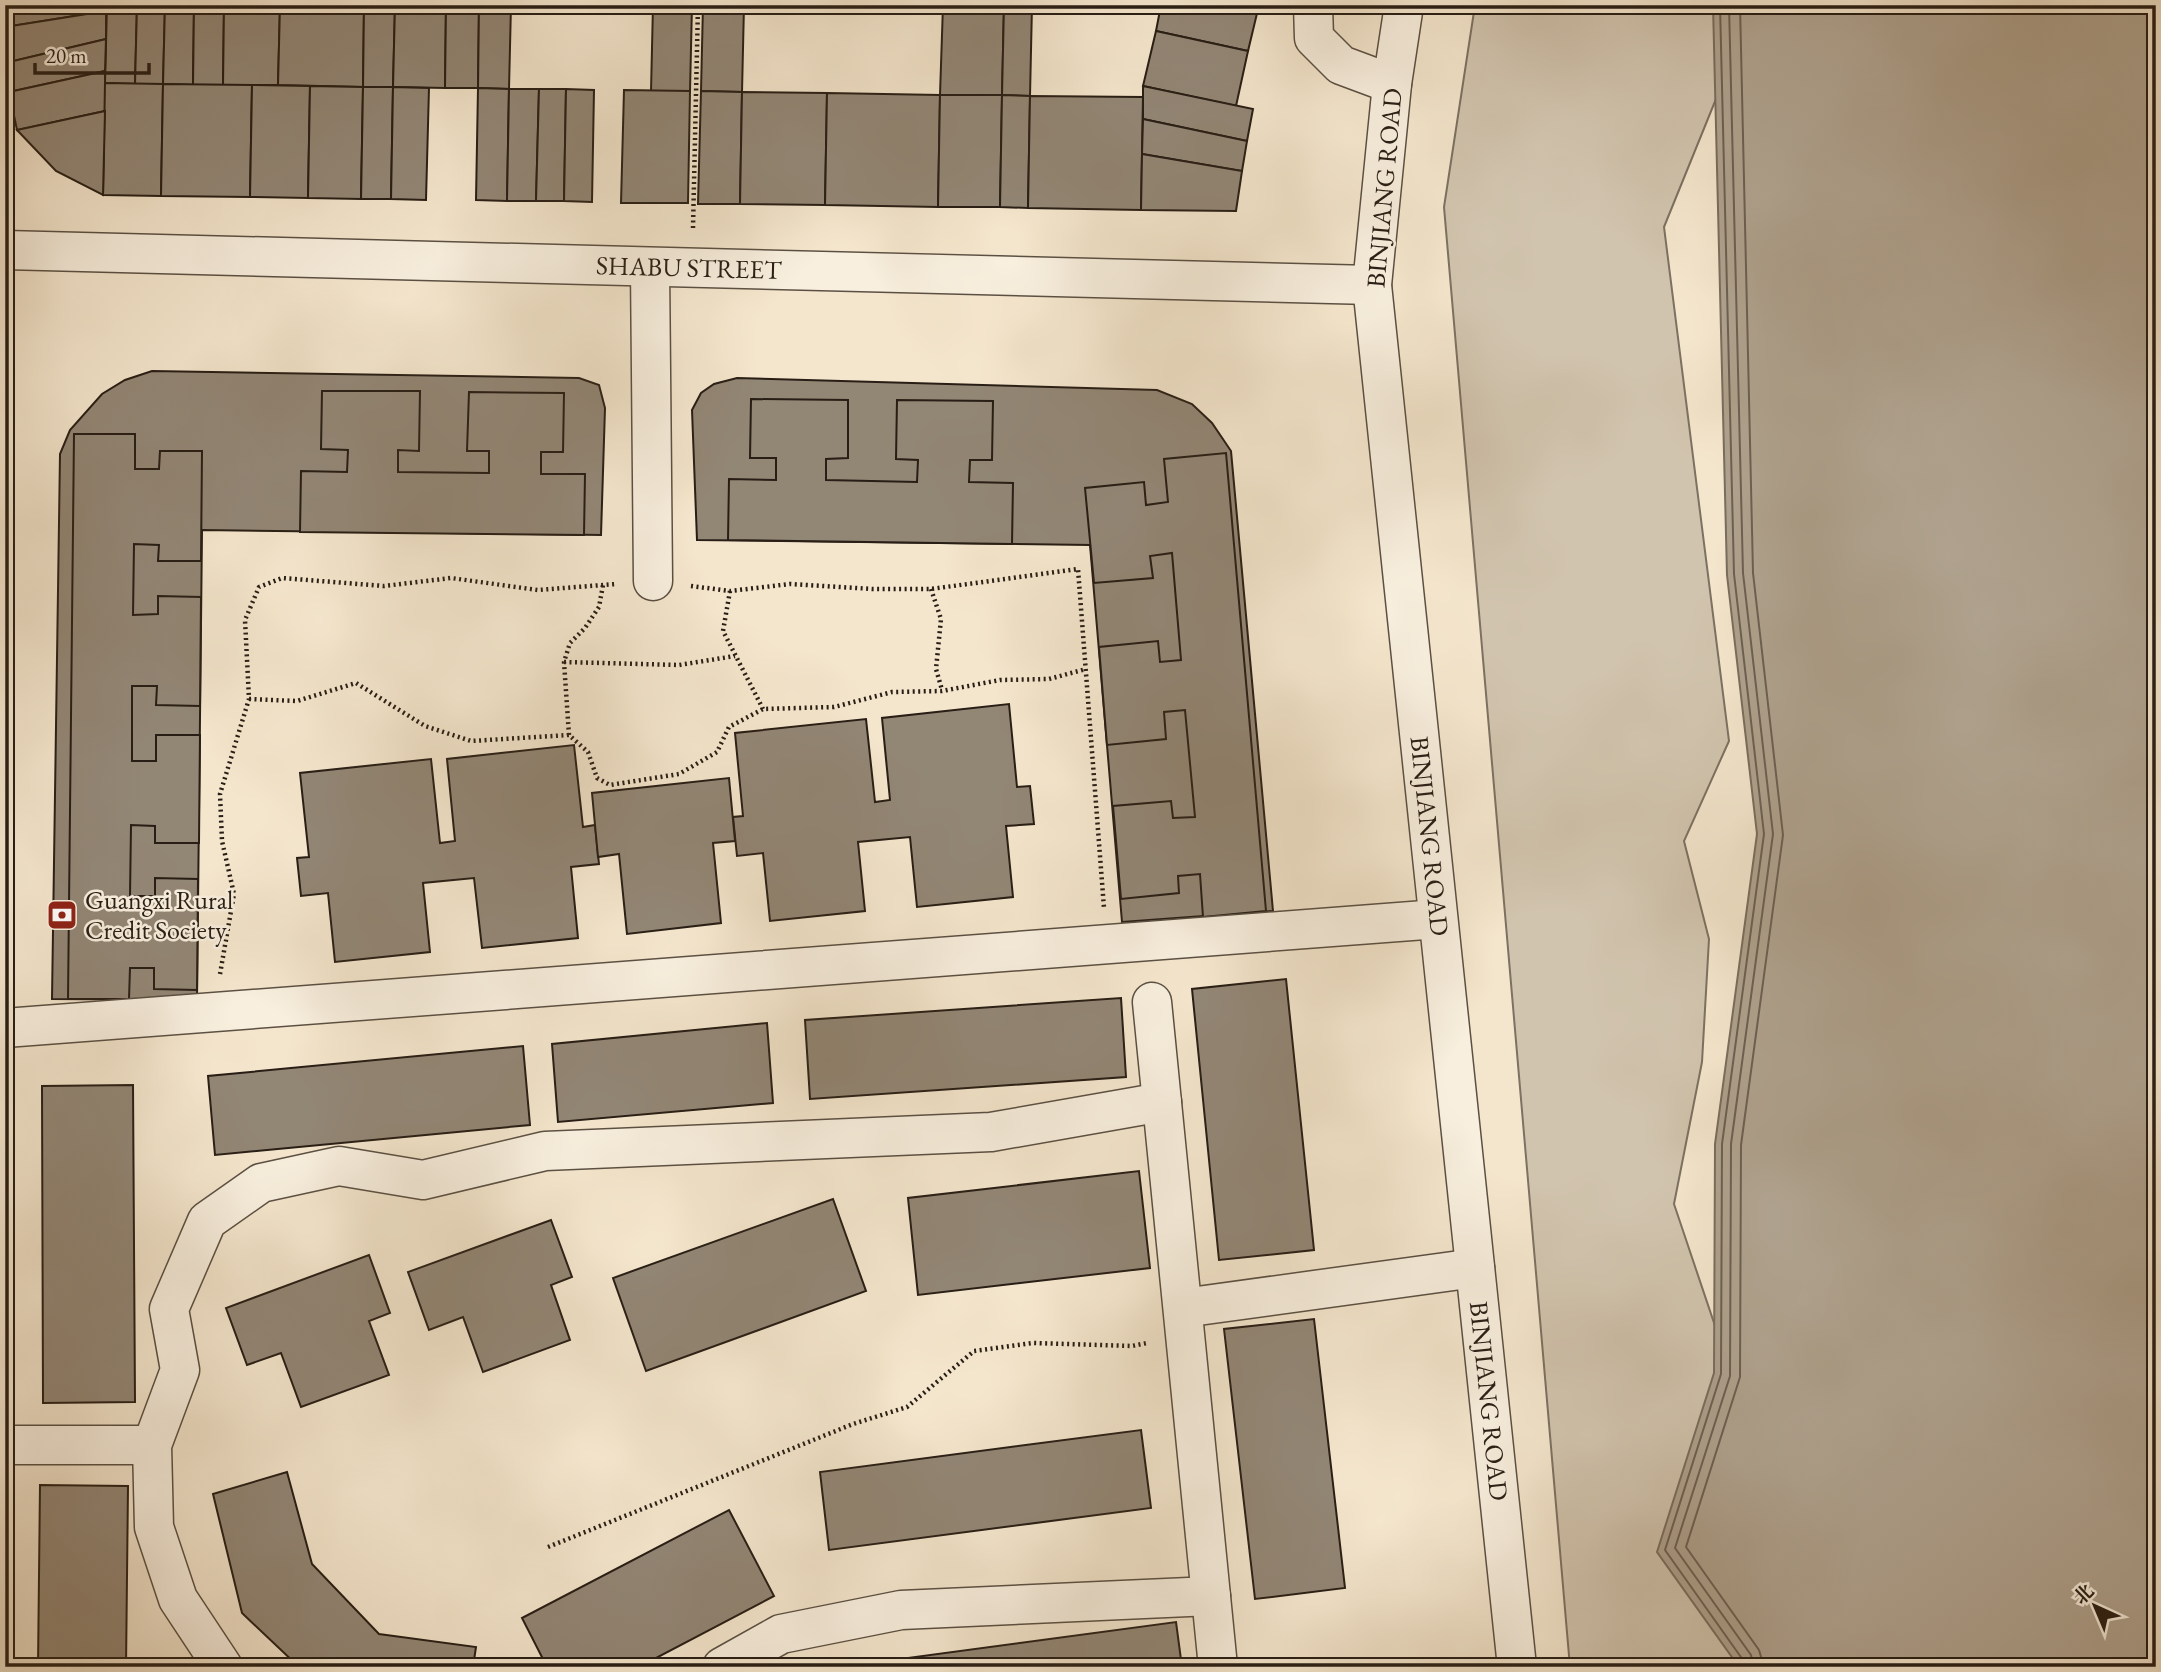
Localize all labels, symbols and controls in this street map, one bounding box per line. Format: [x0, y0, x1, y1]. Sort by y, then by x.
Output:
scale bar [35, 32, 149, 76]
text: 20 m [46, 42, 87, 69]
street label: BINJIANG ROAD [1358, 87, 1410, 289]
street label: SHABU STREET [596, 248, 783, 287]
street label: BINJIANG ROAD [1402, 735, 1457, 937]
place label: Guangxi Rural Credit Society [85, 883, 233, 947]
bank icon: Guangxi Rural Credit Society [45, 898, 79, 932]
street label: BINJIANG ROAD [1462, 1300, 1516, 1502]
north arrow [2060, 1570, 2130, 1640]
text: 北 [2068, 1579, 2099, 1610]

